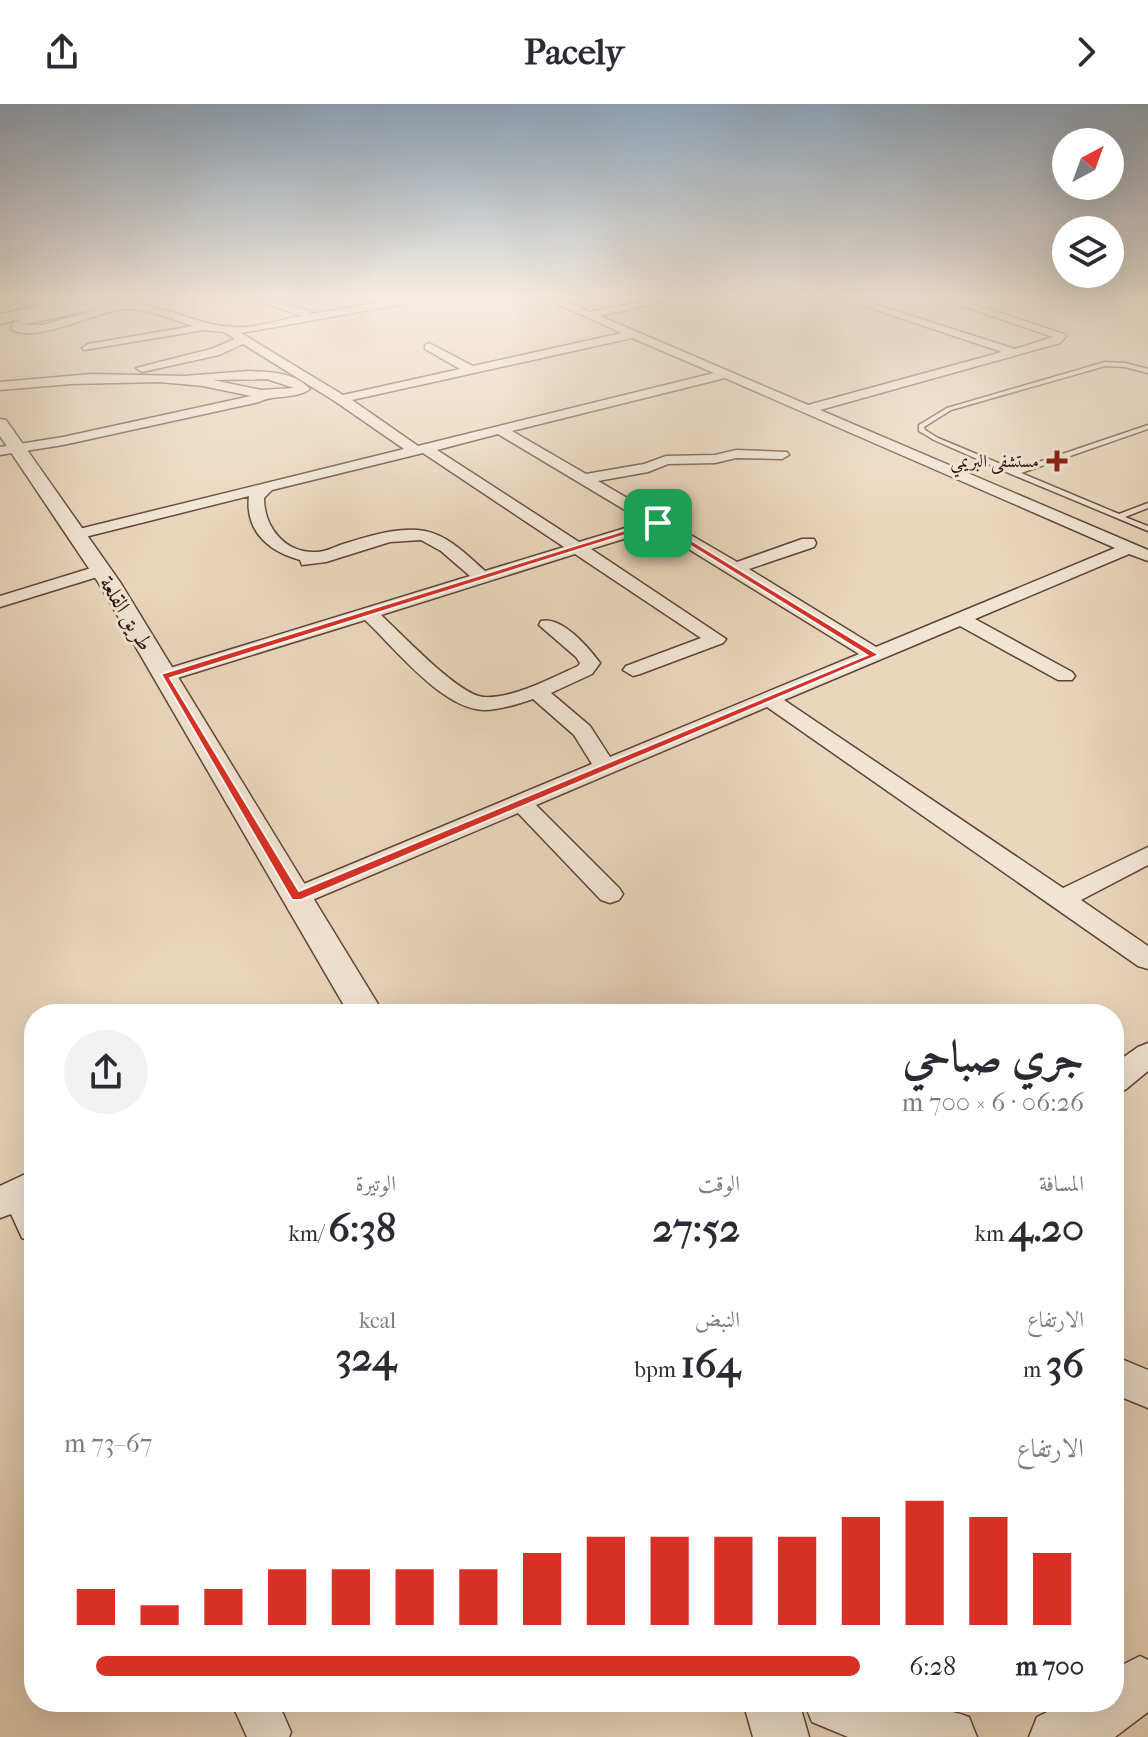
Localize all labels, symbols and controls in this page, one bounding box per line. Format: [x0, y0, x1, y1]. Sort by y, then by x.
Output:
icon: share [40, 30, 84, 74]
icon: forward [1064, 30, 1108, 74]
text: Pacely [524, 31, 624, 73]
north arrow [1052, 128, 1124, 200]
map controls [1052, 128, 1124, 288]
button: layers [1052, 216, 1124, 288]
marker: مستشفى البريمي [1046, 450, 1068, 472]
place label: مستشفى البريمي [950, 451, 1039, 478]
pin [624, 489, 692, 557]
icon: arrive [636, 501, 680, 545]
street label: طريق القلعة [93, 571, 159, 656]
button: share [64, 1030, 148, 1114]
text: جري صباحي [903, 1031, 1084, 1082]
text: 06:26 · 6 × 700 m [902, 1087, 1084, 1118]
text: الوتيرة [355, 1171, 396, 1197]
text: الوقت [698, 1171, 740, 1197]
text: المسافة [1039, 1171, 1084, 1197]
text: 6:38 [328, 1205, 396, 1251]
text: 27:52 [653, 1205, 740, 1251]
text: 4.20 [1009, 1205, 1084, 1251]
text: /km [288, 1221, 328, 1247]
text: km [975, 1221, 1009, 1247]
text: النبض [695, 1307, 740, 1333]
text: الارتفاع [1027, 1307, 1084, 1333]
text: kcal [359, 1308, 396, 1334]
text: 324 [335, 1334, 396, 1380]
text: 164 [681, 1341, 740, 1387]
text: 36 [1046, 1341, 1084, 1387]
text: bpm [634, 1357, 681, 1383]
text: m [1023, 1357, 1046, 1383]
text: 67–73 m [64, 1428, 152, 1459]
text: الارتفاع [1017, 1433, 1084, 1464]
text: 6:28 [909, 1651, 956, 1682]
text: 700 m [1016, 1651, 1084, 1682]

